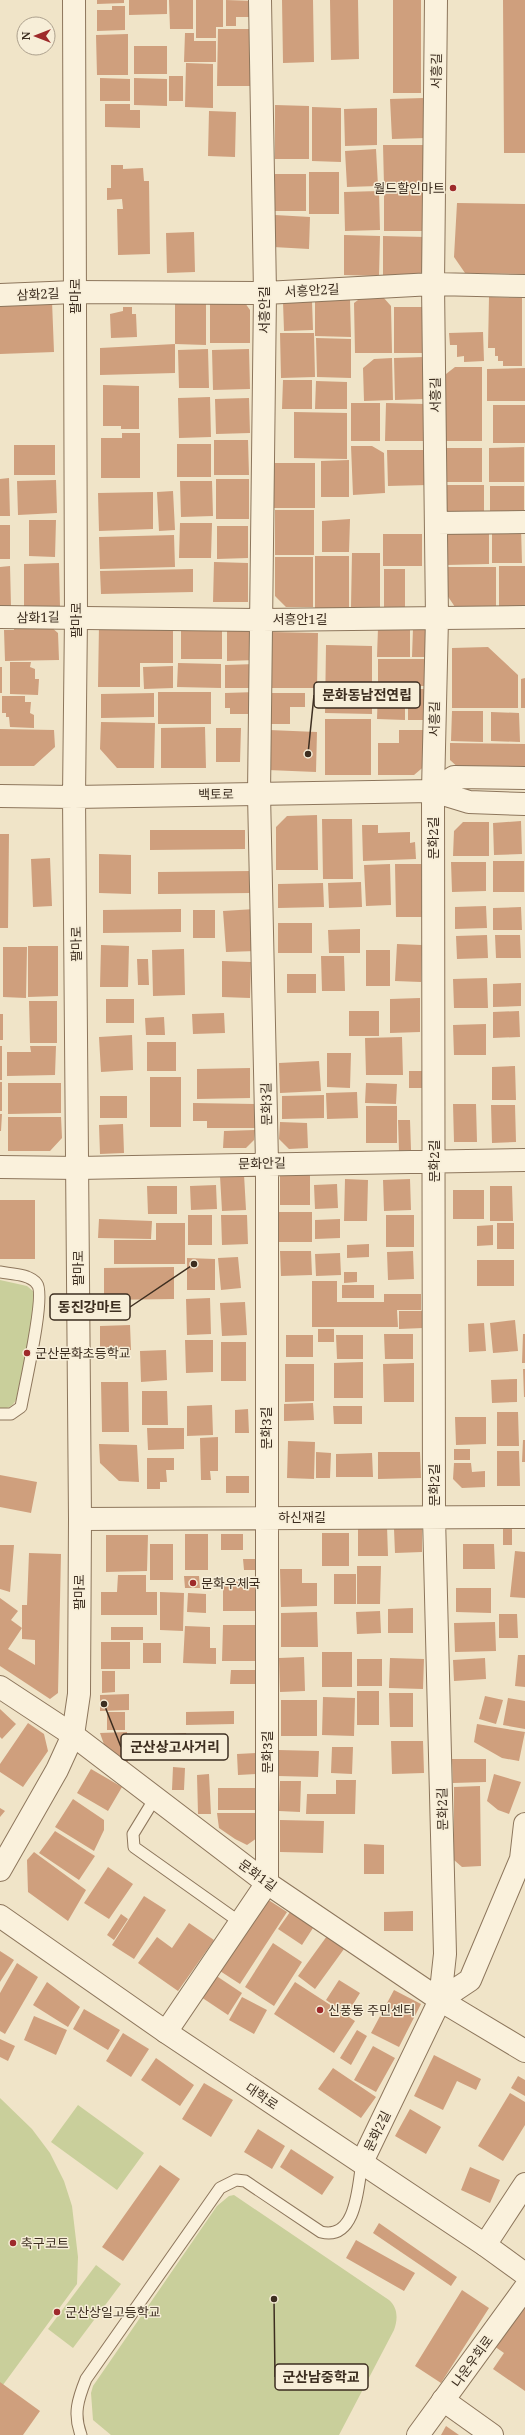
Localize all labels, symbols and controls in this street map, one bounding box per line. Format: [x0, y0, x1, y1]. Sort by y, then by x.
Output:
north arrow [16, 16, 56, 56]
text: N [18, 31, 33, 40]
street label: 서흥길 [427, 53, 445, 89]
place label: 월드할인마트 [373, 179, 445, 197]
marker: 월드할인마트 [448, 183, 458, 193]
street label: 팔마로 [66, 278, 84, 314]
street label: 서흥안2길 [284, 280, 340, 300]
street label: 삼화2길 [16, 284, 60, 304]
street label: 서흥안길 [255, 286, 273, 334]
street label: 서흥길 [426, 377, 444, 413]
street label: 팔마로 [67, 602, 85, 638]
street label: 삼화1길 [16, 608, 60, 626]
street label: 서흥안1길 [272, 610, 328, 628]
callout: 문화동남전연립 [314, 682, 420, 708]
text: 문화동남전연립 [322, 685, 412, 704]
street label: 서흥길 [425, 701, 443, 737]
street label: 백토로 [198, 785, 234, 803]
street label: 문화2길 [424, 816, 442, 860]
street label: 팔마로 [67, 926, 85, 962]
street label: 문화3길 [257, 1082, 275, 1126]
street label: 문화2길 [425, 1139, 443, 1183]
street label: 문화안길 [238, 1154, 286, 1172]
street label: 팔마로 [69, 1250, 87, 1286]
callout: 동진강마트 [50, 1294, 130, 1320]
text: 동진강마트 [58, 1297, 122, 1316]
place label: 군산문화초등학교 [35, 1344, 131, 1362]
marker: 군산문화초등학교 [22, 1348, 32, 1358]
street label: 문화3길 [257, 1406, 275, 1450]
street label: 문화2길 [425, 1463, 443, 1507]
street label: 하신재길 [278, 1508, 326, 1526]
street label: 팔마로 [70, 1574, 88, 1610]
place label: 문화우체국 [201, 1574, 261, 1592]
marker: 문화우체국 [188, 1578, 198, 1588]
street label: 문화3길 [258, 1730, 276, 1774]
callout: 군산상고사거리 [121, 1734, 228, 1760]
text: 군산상고사거리 [130, 1737, 220, 1756]
street label: 문화2길 [433, 1787, 451, 1831]
street label: 문화1길 [235, 1855, 281, 1895]
place label: 신풍동 주민센터 [328, 2001, 415, 2019]
marker: 신풍동 주민센터 [315, 2005, 325, 2015]
street label: 대학로 [242, 2079, 282, 2114]
street label: 문화2길 [359, 2108, 395, 2154]
place label: 축구코트 [21, 2234, 69, 2252]
marker: 축구코트 [8, 2238, 18, 2248]
place label: 군산상일고등학교 [65, 2303, 161, 2321]
marker: 군산상일고등학교 [52, 2307, 62, 2317]
street label: 나운우회로 [447, 2331, 497, 2390]
callout: 군산남중학교 [275, 2364, 368, 2390]
text: 군산남중학교 [282, 2367, 360, 2386]

